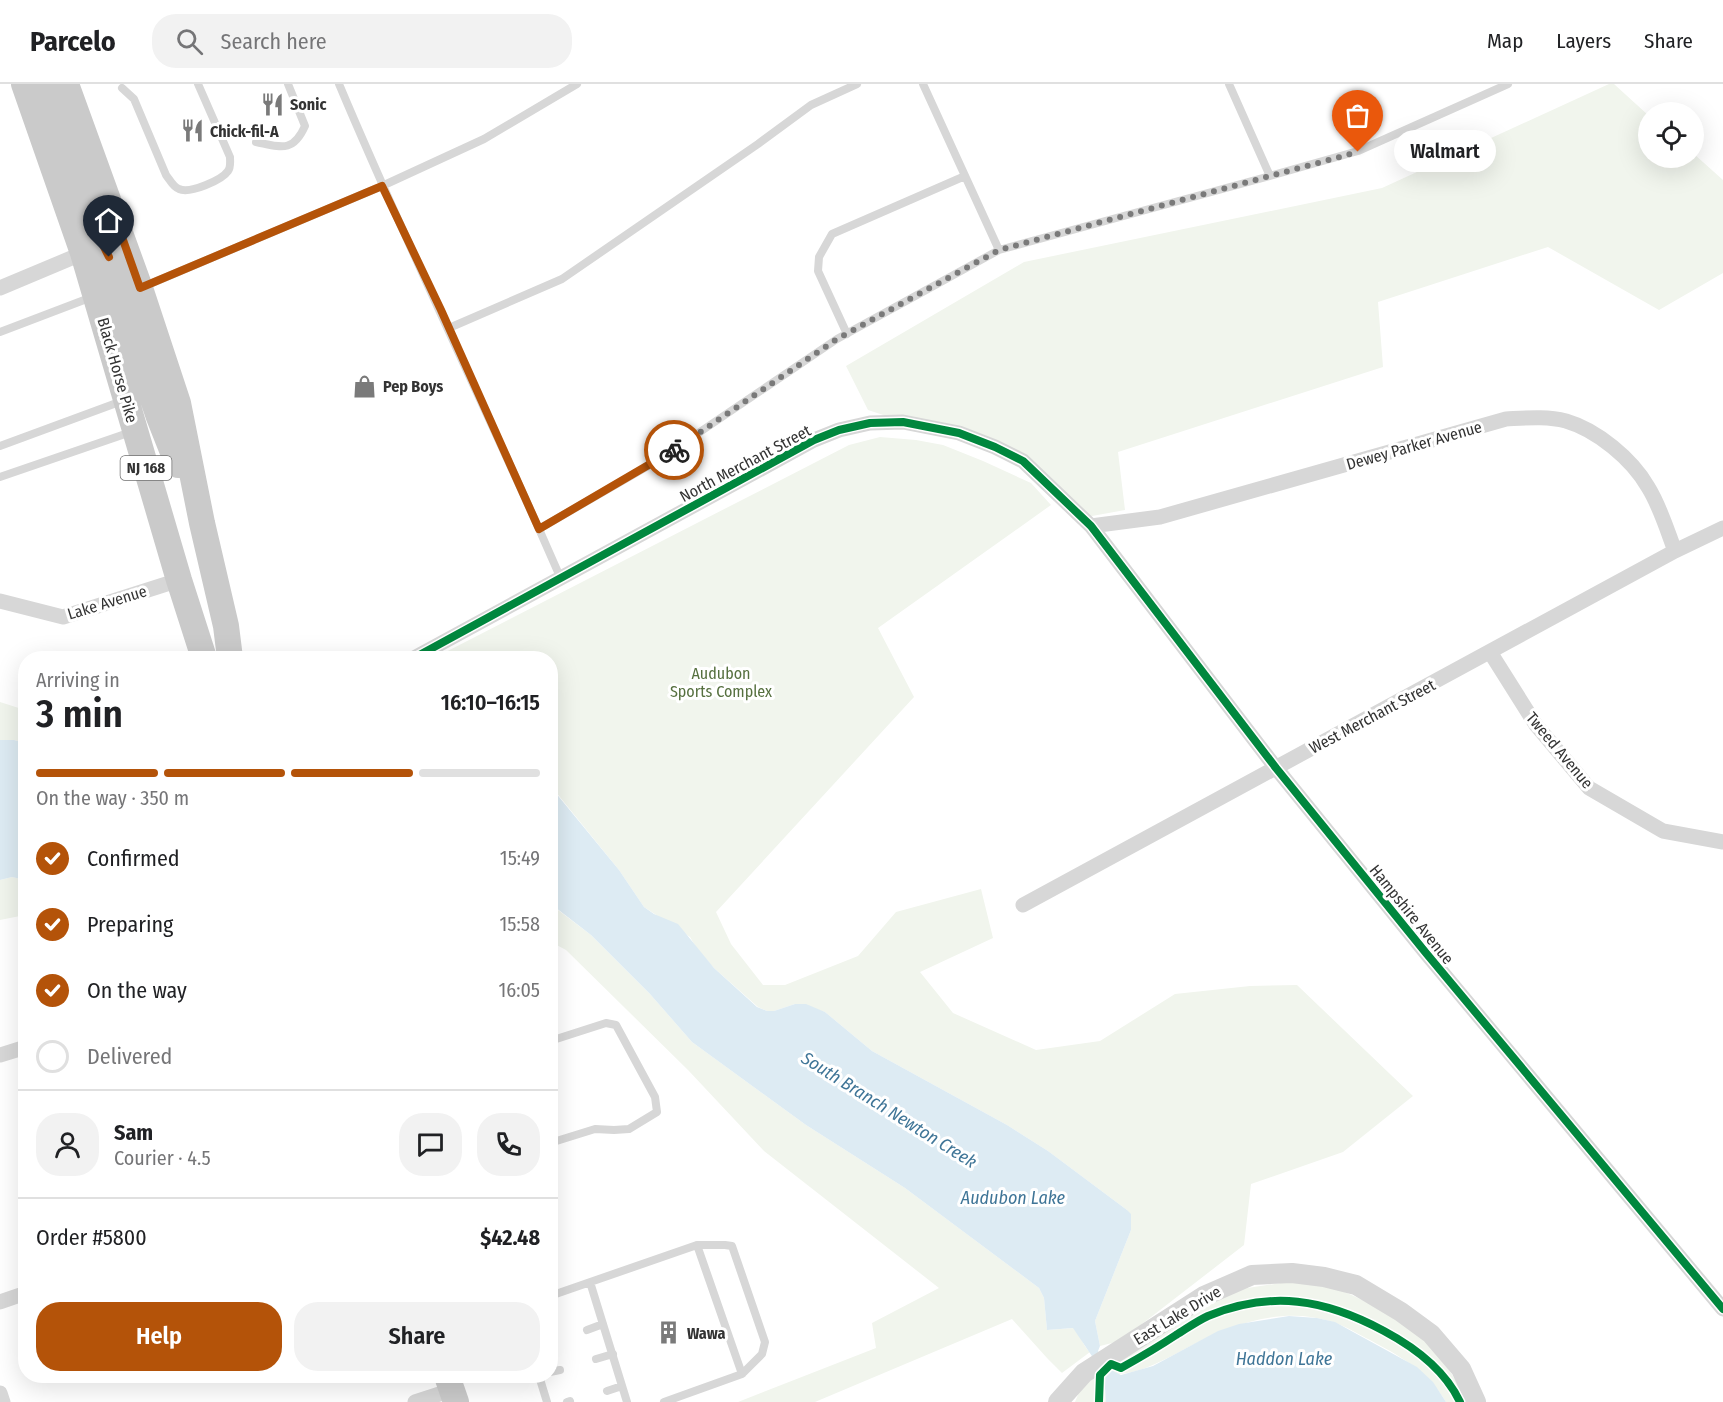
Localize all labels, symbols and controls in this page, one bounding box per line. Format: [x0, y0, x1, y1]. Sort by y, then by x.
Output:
search box [152, 14, 572, 68]
text: Parcelo [30, 25, 116, 58]
icon: search [173, 25, 206, 58]
text: Search here [221, 28, 327, 55]
text: Map [1487, 28, 1523, 54]
text: Layers [1556, 28, 1611, 54]
text: Share [1644, 28, 1693, 54]
pin [1332, 90, 1383, 152]
restaurant icon: Sonic [259, 91, 285, 117]
place label: Sonic [290, 95, 326, 114]
icon: bag [1341, 99, 1374, 132]
map controls [1638, 102, 1704, 168]
button: locate [1638, 102, 1704, 168]
restaurant icon: Chick-fil-A [179, 118, 205, 144]
place label: Chick-fil-A [210, 122, 279, 141]
callout: Walmart [1394, 131, 1496, 173]
text: Walmart [1410, 139, 1480, 163]
pin [83, 195, 134, 257]
icon: home [92, 204, 125, 237]
street label: Black Horse Pike [93, 315, 142, 425]
shop icon: Pep Boys [352, 373, 378, 399]
place label: Pep Boys [383, 377, 443, 396]
street label: Dewey Parker Avenue [1344, 417, 1484, 474]
courier [644, 420, 704, 480]
street label: North Merchant Street [677, 421, 815, 506]
icon: bike [658, 434, 691, 467]
road number: NJ 168 [120, 456, 172, 480]
street label: Lake Avenue [65, 581, 149, 624]
park label: Audubon Sports Complex [670, 664, 772, 701]
text: Arriving in [36, 668, 120, 692]
street label: West Merchant Street [1306, 675, 1439, 758]
text: 16:10–16:15 [441, 689, 540, 716]
text: 3 min [36, 691, 123, 737]
street label: Tweed Avenue [1522, 708, 1597, 792]
text: On the way · 350 m [36, 786, 189, 810]
icon: check [36, 842, 69, 875]
text: Confirmed [87, 845, 180, 872]
text: 15:49 [500, 846, 540, 870]
street label: Hampshire Avenue [1366, 861, 1458, 968]
icon: check [36, 908, 69, 941]
text: Preparing [87, 911, 173, 938]
text: 15:58 [500, 912, 540, 936]
icon: check [36, 974, 69, 1007]
text: On the way [87, 977, 187, 1004]
text: 16:05 [498, 978, 540, 1002]
text: Delivered [87, 1043, 172, 1070]
water label: South Branch Newton Creek [796, 1046, 981, 1173]
button: person [36, 1113, 99, 1176]
button: chat [399, 1113, 462, 1176]
button: phone [477, 1113, 540, 1176]
text: Sam [114, 1119, 153, 1146]
text: Courier · 4.5 [114, 1146, 211, 1170]
water label: Audubon Lake [960, 1187, 1066, 1209]
text: Order #5800 [36, 1224, 147, 1251]
text: $42.48 [480, 1224, 540, 1251]
street label: East Lake Drive [1130, 1282, 1224, 1349]
button: Help [36, 1302, 282, 1371]
button: Share [294, 1302, 540, 1371]
building icon: Wawa [656, 1320, 682, 1346]
place label: Wawa [687, 1324, 725, 1343]
water label: Haddon Lake [1236, 1348, 1333, 1370]

